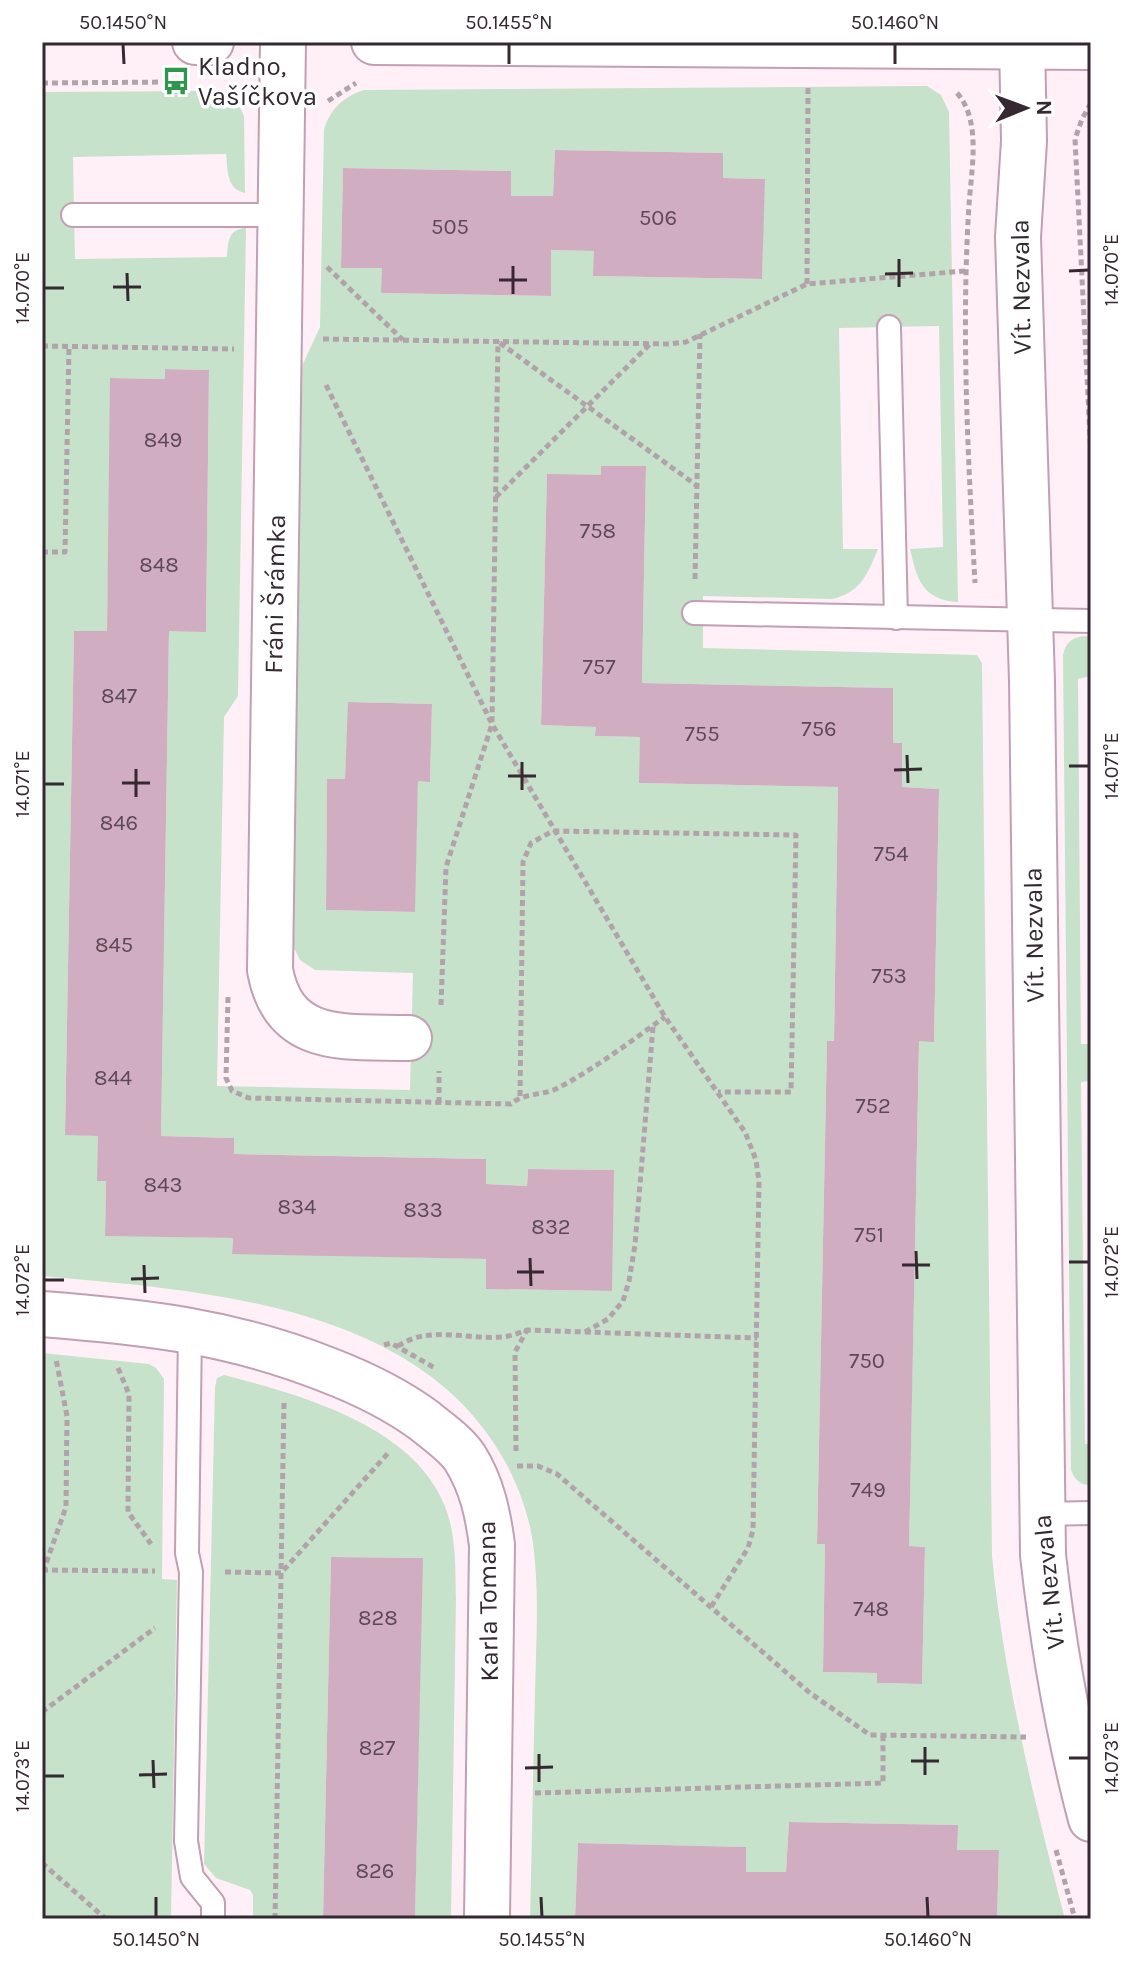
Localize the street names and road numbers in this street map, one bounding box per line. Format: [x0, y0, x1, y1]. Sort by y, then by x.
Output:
street label: Vít. Nezvala [1004, 219, 1038, 355]
street label: Fráni Šrámka [257, 514, 292, 674]
street label: Vít. Nezvala [1017, 867, 1051, 1003]
street label: Vít. Nezvala [1027, 1513, 1071, 1651]
street label: Karla Tomana [471, 1520, 505, 1682]

